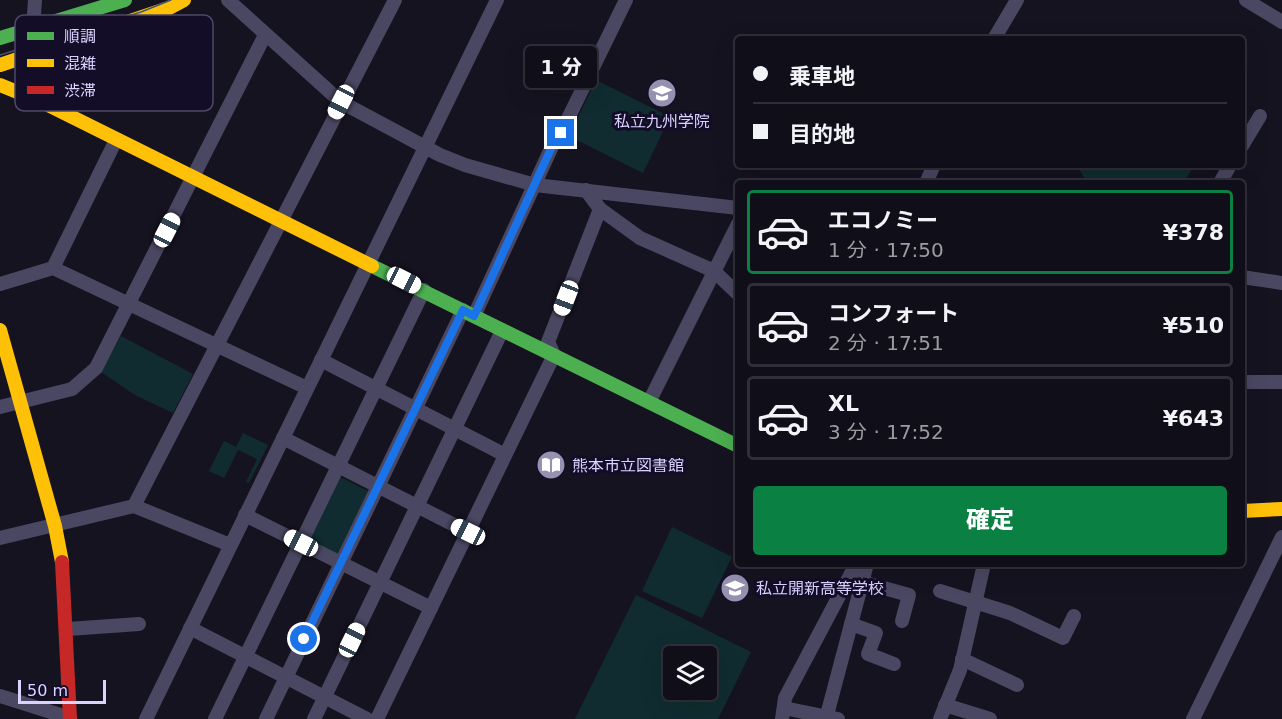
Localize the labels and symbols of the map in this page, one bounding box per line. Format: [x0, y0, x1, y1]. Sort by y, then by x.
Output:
legend [15, 15, 213, 111]
text: 順調 [64, 27, 96, 46]
callout: 1 分 [525, 46, 597, 88]
text: 混雑 [64, 54, 96, 73]
school or university icon: 私立九州学院 [646, 77, 678, 109]
text: 渋滞 [64, 81, 96, 100]
car [325, 82, 357, 122]
place label: 私立九州学院 [614, 112, 710, 131]
route end [547, 119, 574, 146]
car [151, 210, 183, 250]
car [384, 264, 424, 296]
car [551, 278, 581, 318]
library icon: 熊本市立図書館 [535, 449, 567, 481]
place label: 熊本市立図書館 [572, 456, 684, 475]
car [448, 516, 488, 548]
car [281, 527, 321, 559]
school or university icon: 私立開新高等学校 [719, 572, 751, 604]
place label: 私立開新高等学校 [756, 579, 884, 598]
car [336, 620, 368, 660]
route start [290, 625, 317, 652]
scale bar [18, 677, 106, 704]

